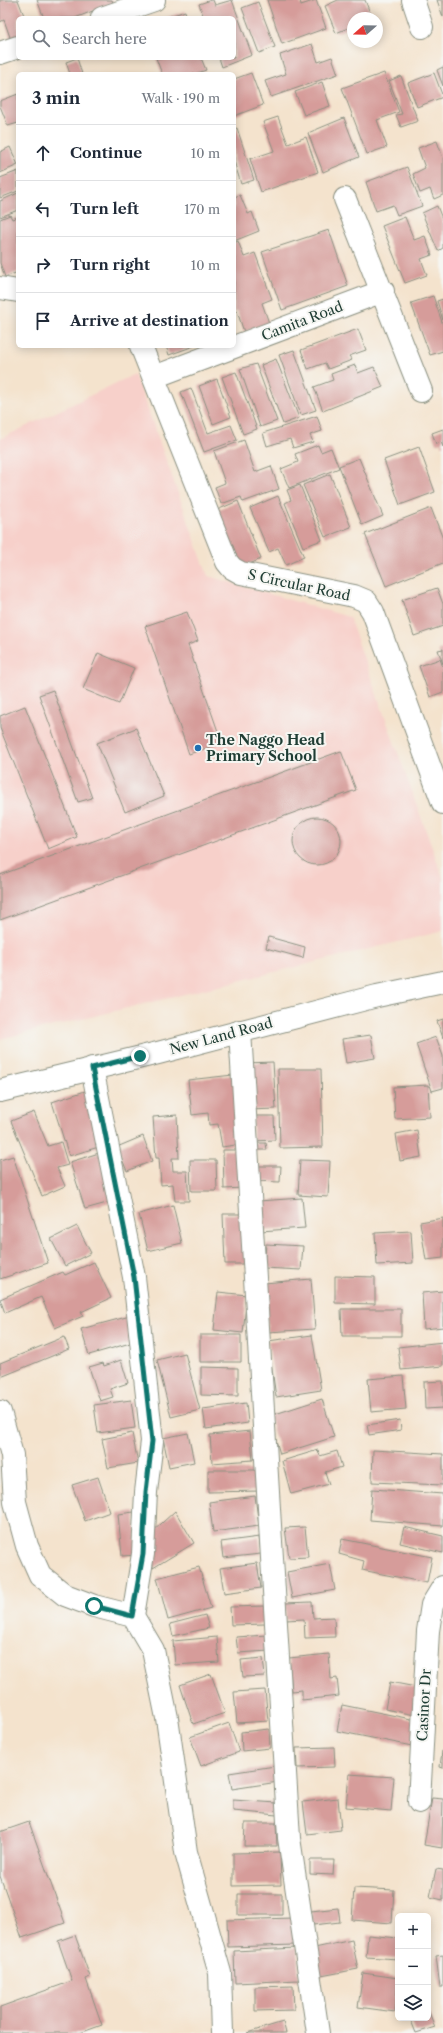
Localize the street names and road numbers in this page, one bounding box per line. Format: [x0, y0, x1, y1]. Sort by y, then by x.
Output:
street label: Camita Road [259, 297, 346, 345]
street label: S Circular Road [246, 565, 352, 605]
street label: New Land Road [168, 1013, 275, 1058]
street label: Casinor Dr [413, 1668, 435, 1742]

